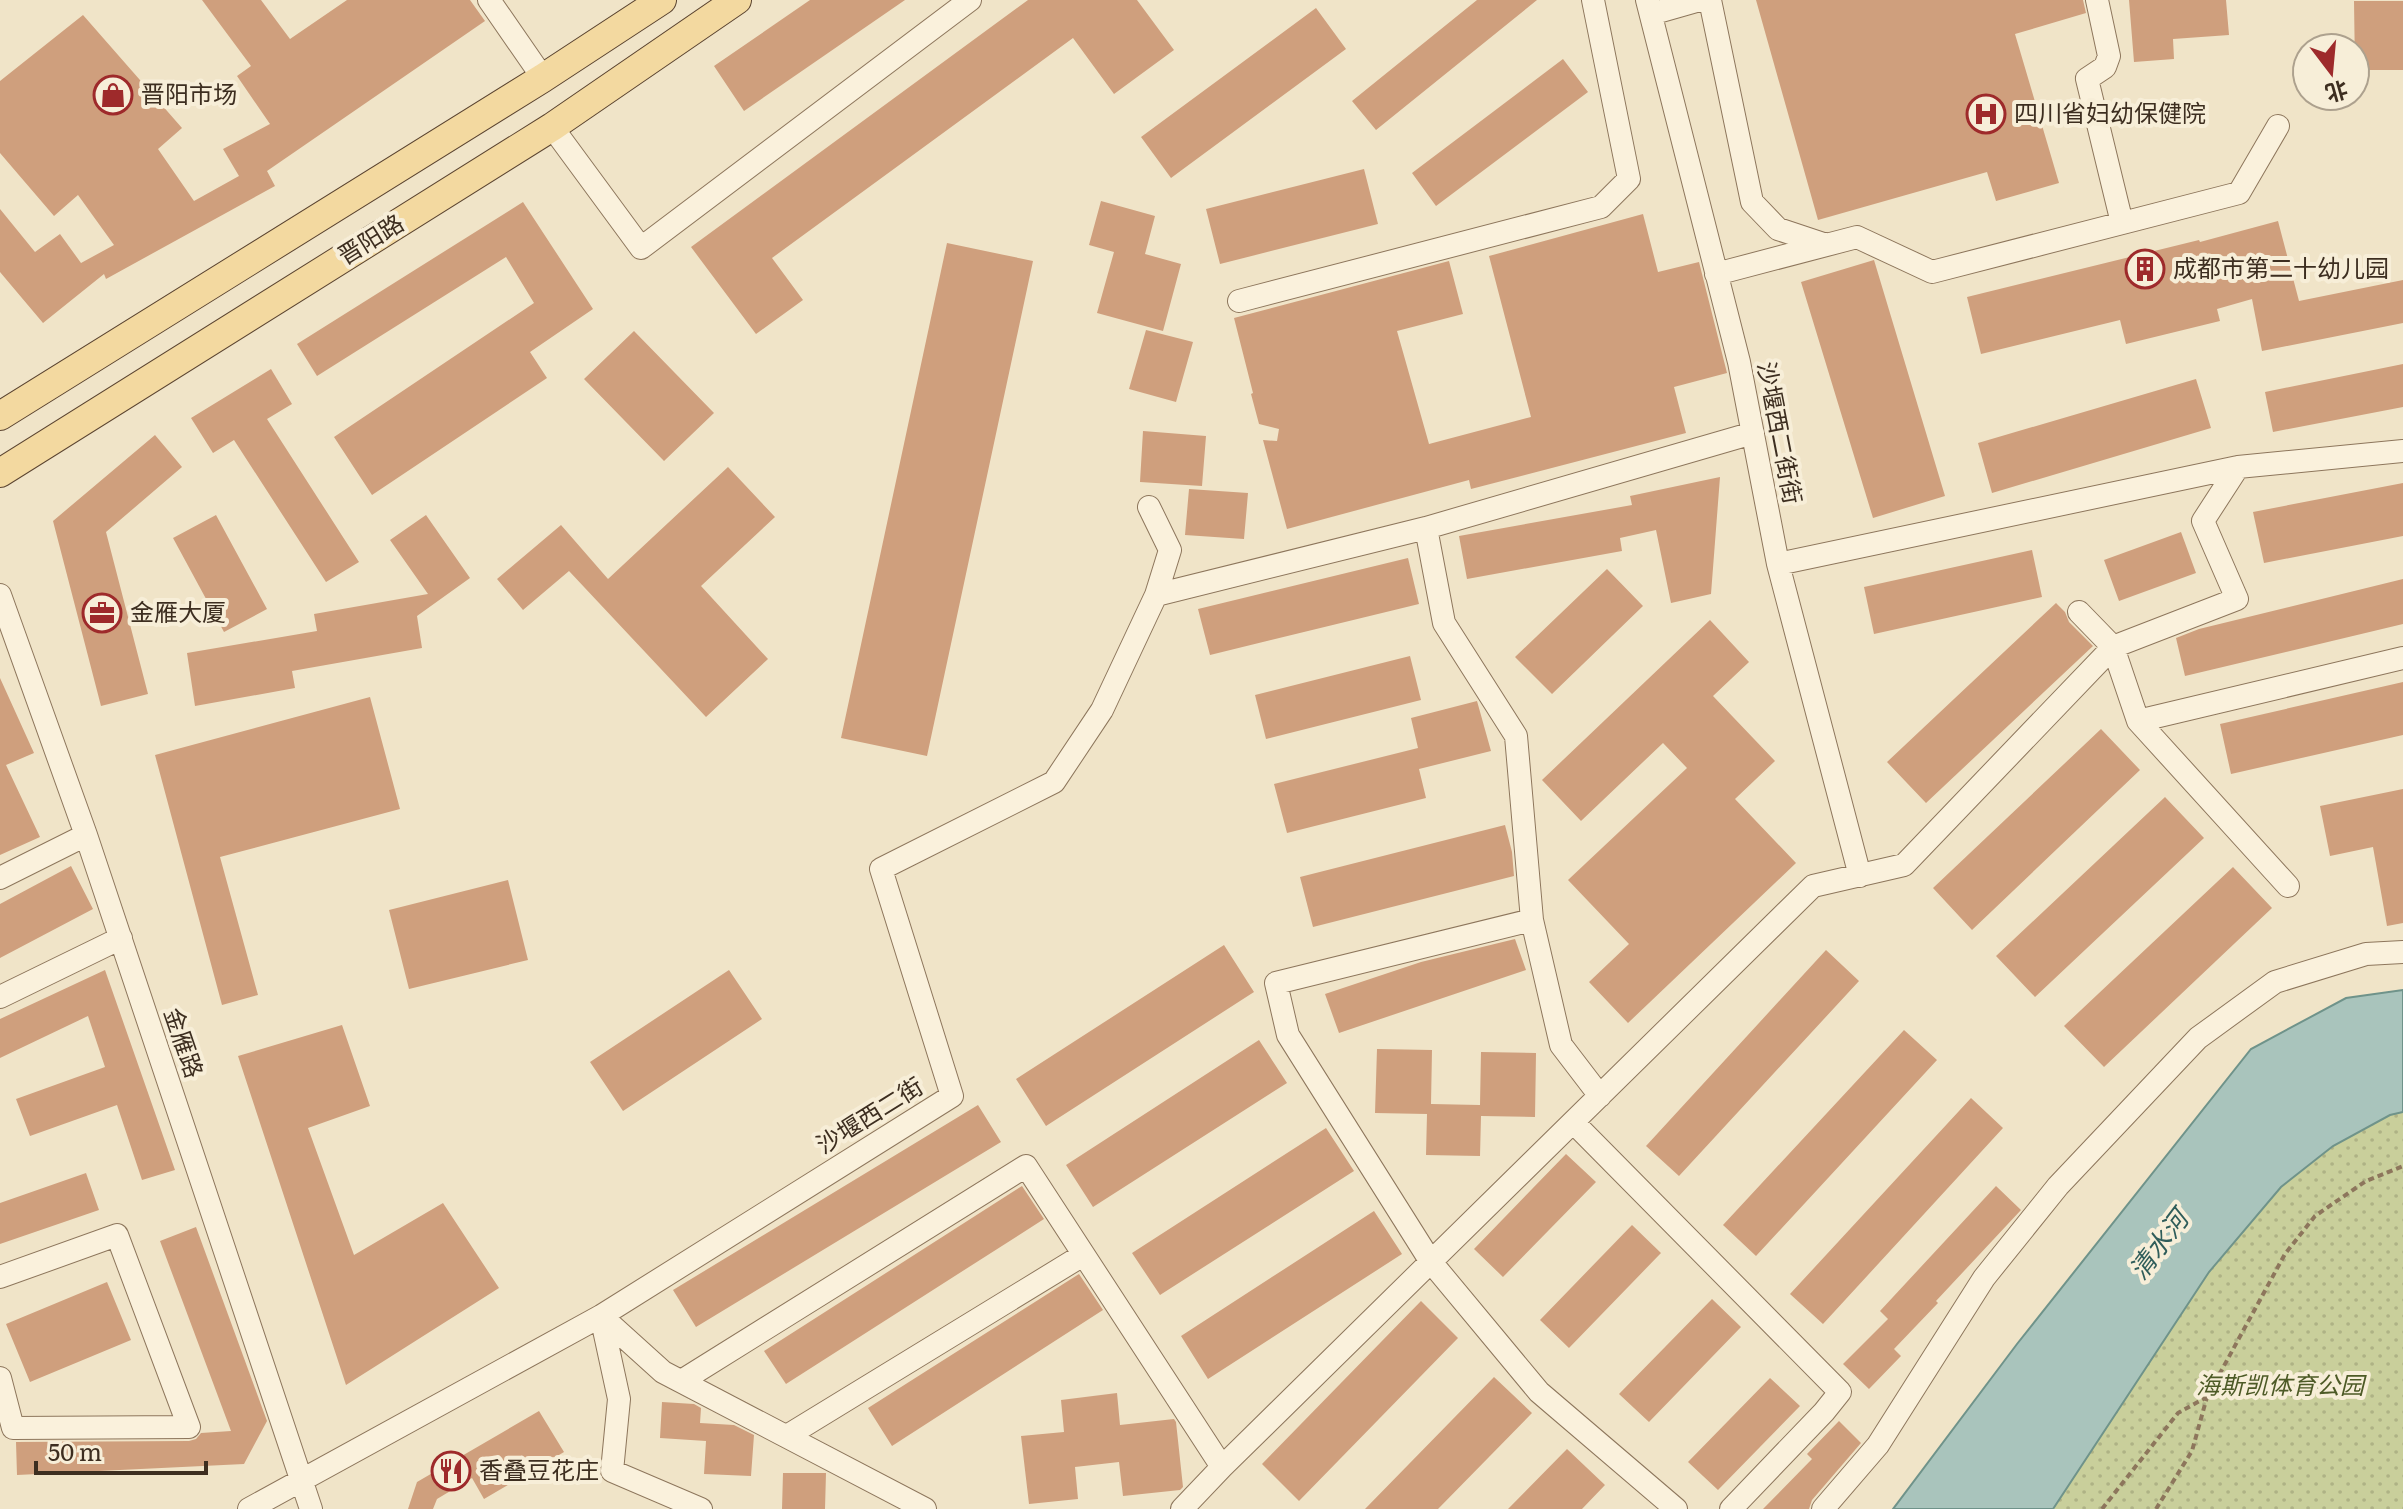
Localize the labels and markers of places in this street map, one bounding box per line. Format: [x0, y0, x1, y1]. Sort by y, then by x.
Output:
shop icon: 晋阳市场 [92, 74, 134, 116]
place label: 晋阳市场 [141, 75, 237, 110]
hospital icon: 四川省妇幼保健院 [1965, 93, 2007, 135]
place label: 四川省妇幼保健院 [2014, 94, 2206, 129]
building icon: 成都市第二十幼儿园 [2124, 248, 2166, 290]
place label: 成都市第二十幼儿园 [2173, 249, 2389, 284]
office icon: 金雁大厦 [81, 592, 123, 634]
place label: 金雁大厦 [130, 593, 226, 628]
restaurant icon: 香叠豆花庄 [430, 1450, 472, 1492]
place label: 香叠豆花庄 [479, 1451, 599, 1486]

